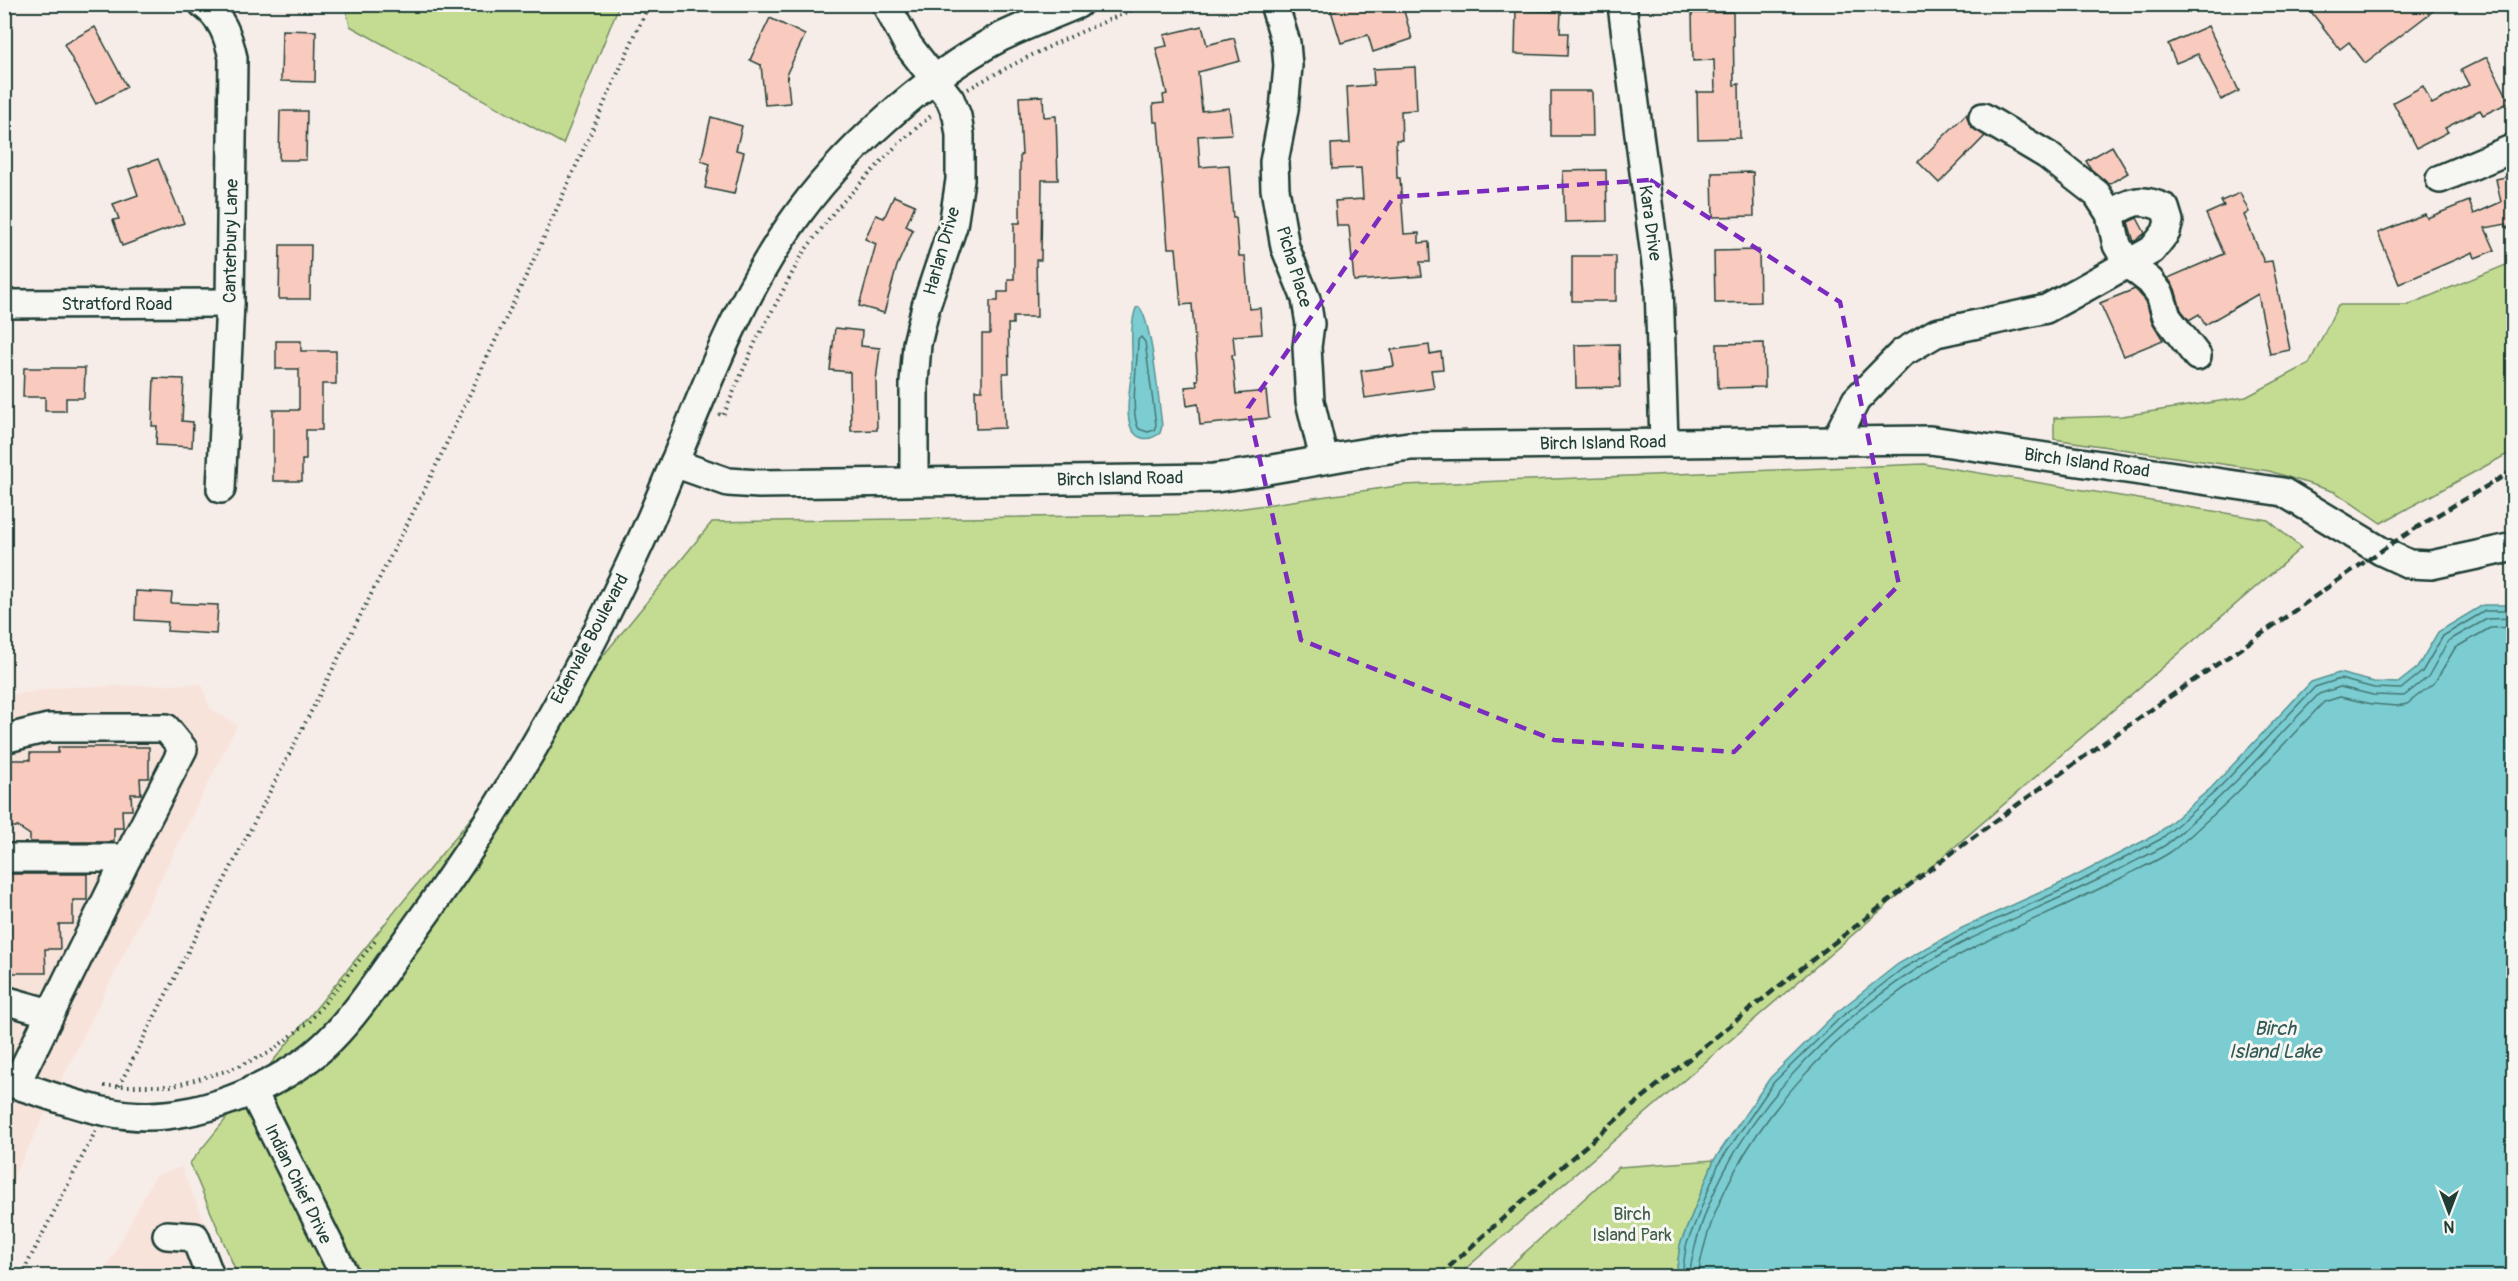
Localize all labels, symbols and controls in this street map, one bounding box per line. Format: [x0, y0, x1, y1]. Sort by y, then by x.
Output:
street label: Canterbury Lane [218, 178, 244, 303]
street label: Kara Drive [1633, 184, 1667, 263]
street label: Harlan Drive [918, 204, 966, 298]
street label: Picha Place [1271, 224, 1317, 310]
street label: Stratford Road [61, 293, 173, 316]
street label: Birch Island Road [1539, 430, 1667, 456]
street label: Birch Island Road [2023, 443, 2151, 483]
street label: Birch Island Road [1056, 466, 1184, 492]
street label: Edenvale Boulevard [546, 570, 634, 708]
water label: Birch Island Lake [2229, 1016, 2323, 1064]
street label: Indian Chief Drive [259, 1120, 337, 1248]
north arrow [2419, 1182, 2479, 1242]
park label: Birch Island Park [1592, 1203, 1672, 1247]
text: N [2443, 1216, 2454, 1236]

